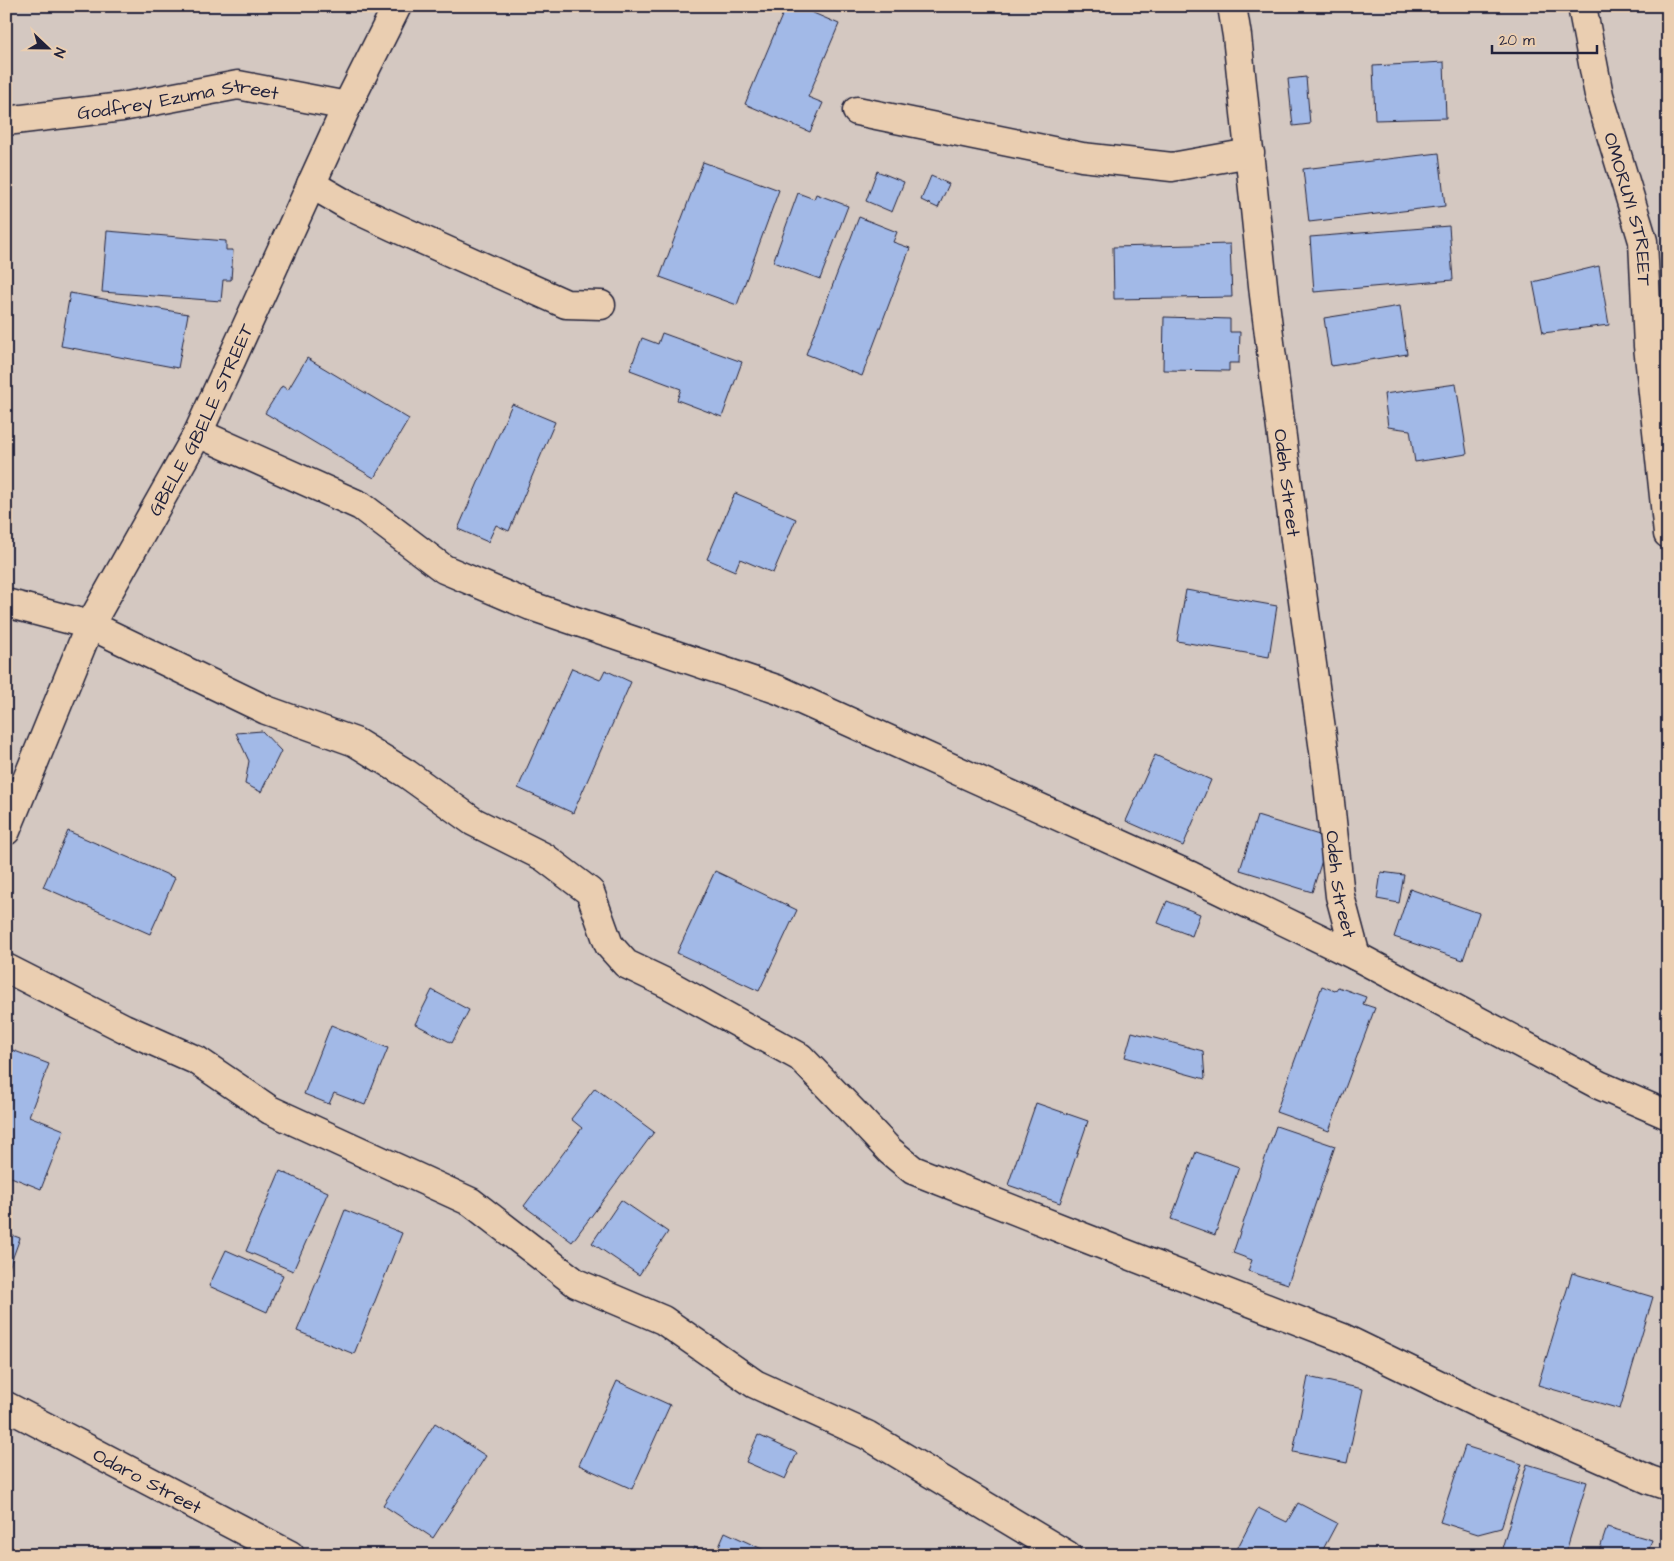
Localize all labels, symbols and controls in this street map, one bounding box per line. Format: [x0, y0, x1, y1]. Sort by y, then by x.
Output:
north arrow [22, 22, 72, 72]
scale bar [1492, 22, 1596, 54]
text: 20 m [1499, 30, 1535, 51]
text: N [48, 45, 70, 61]
street label: Godfrey Ezuma Street [76, 73, 281, 127]
street label: OMORUYI STREET [1596, 129, 1657, 287]
street label: GBELE GBELE STREET [142, 319, 261, 521]
street label: Odeh Street [1266, 427, 1307, 539]
street label: Odeh Street [1318, 829, 1363, 941]
street label: Odaro Street [88, 1442, 206, 1522]

